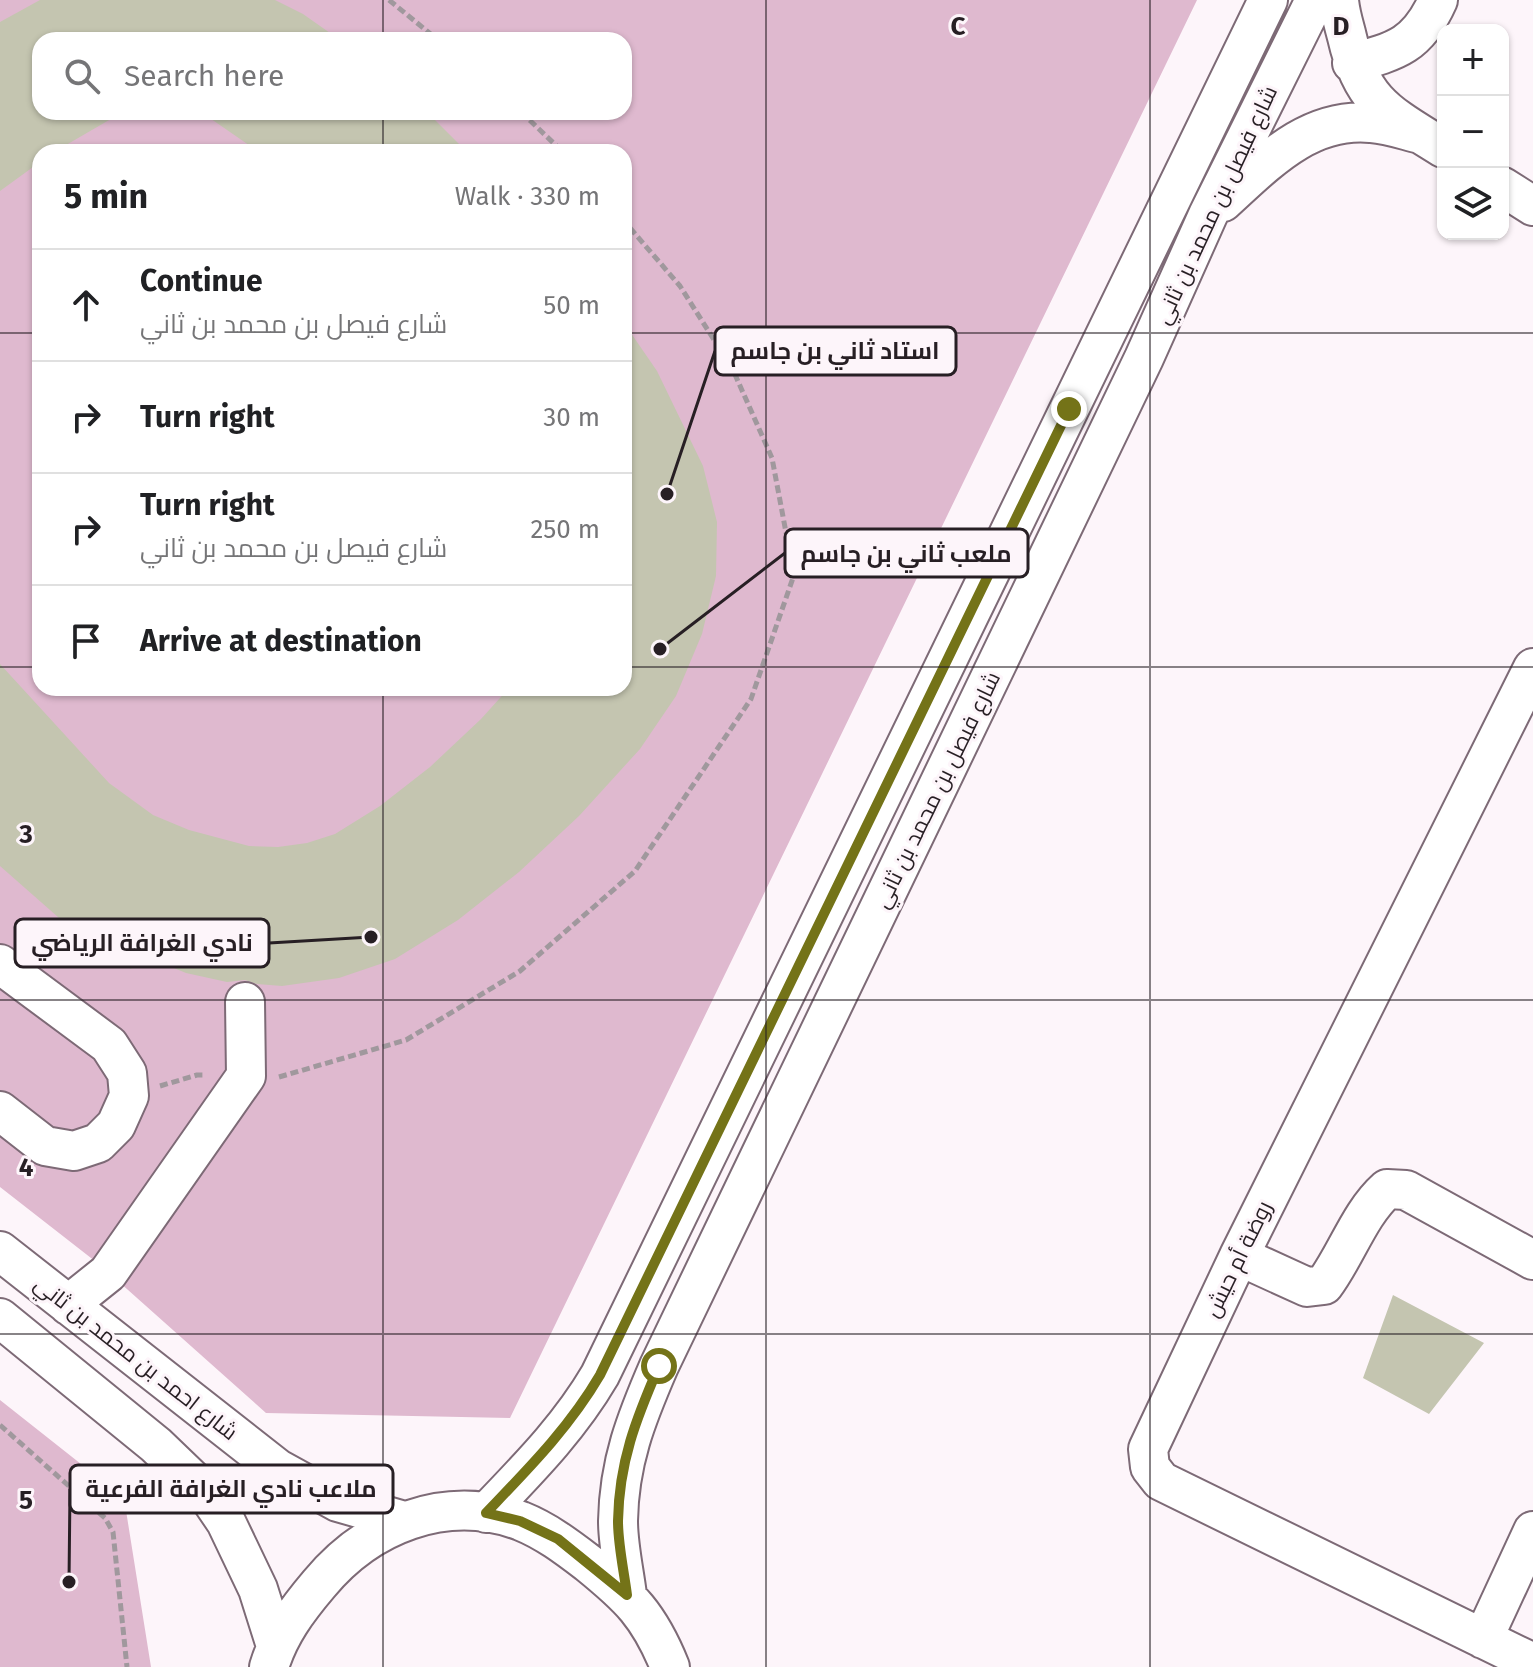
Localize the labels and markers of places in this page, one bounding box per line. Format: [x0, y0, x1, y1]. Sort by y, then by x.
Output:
callout: استاد ثاني بن جاسم [715, 327, 956, 375]
callout: ملعب ثاني بن جاسم [785, 529, 1028, 577]
callout: نادي الغرافة الرياضي [15, 919, 269, 967]
callout: ملاعب نادي الغرافة الفرعية [70, 1465, 393, 1513]

